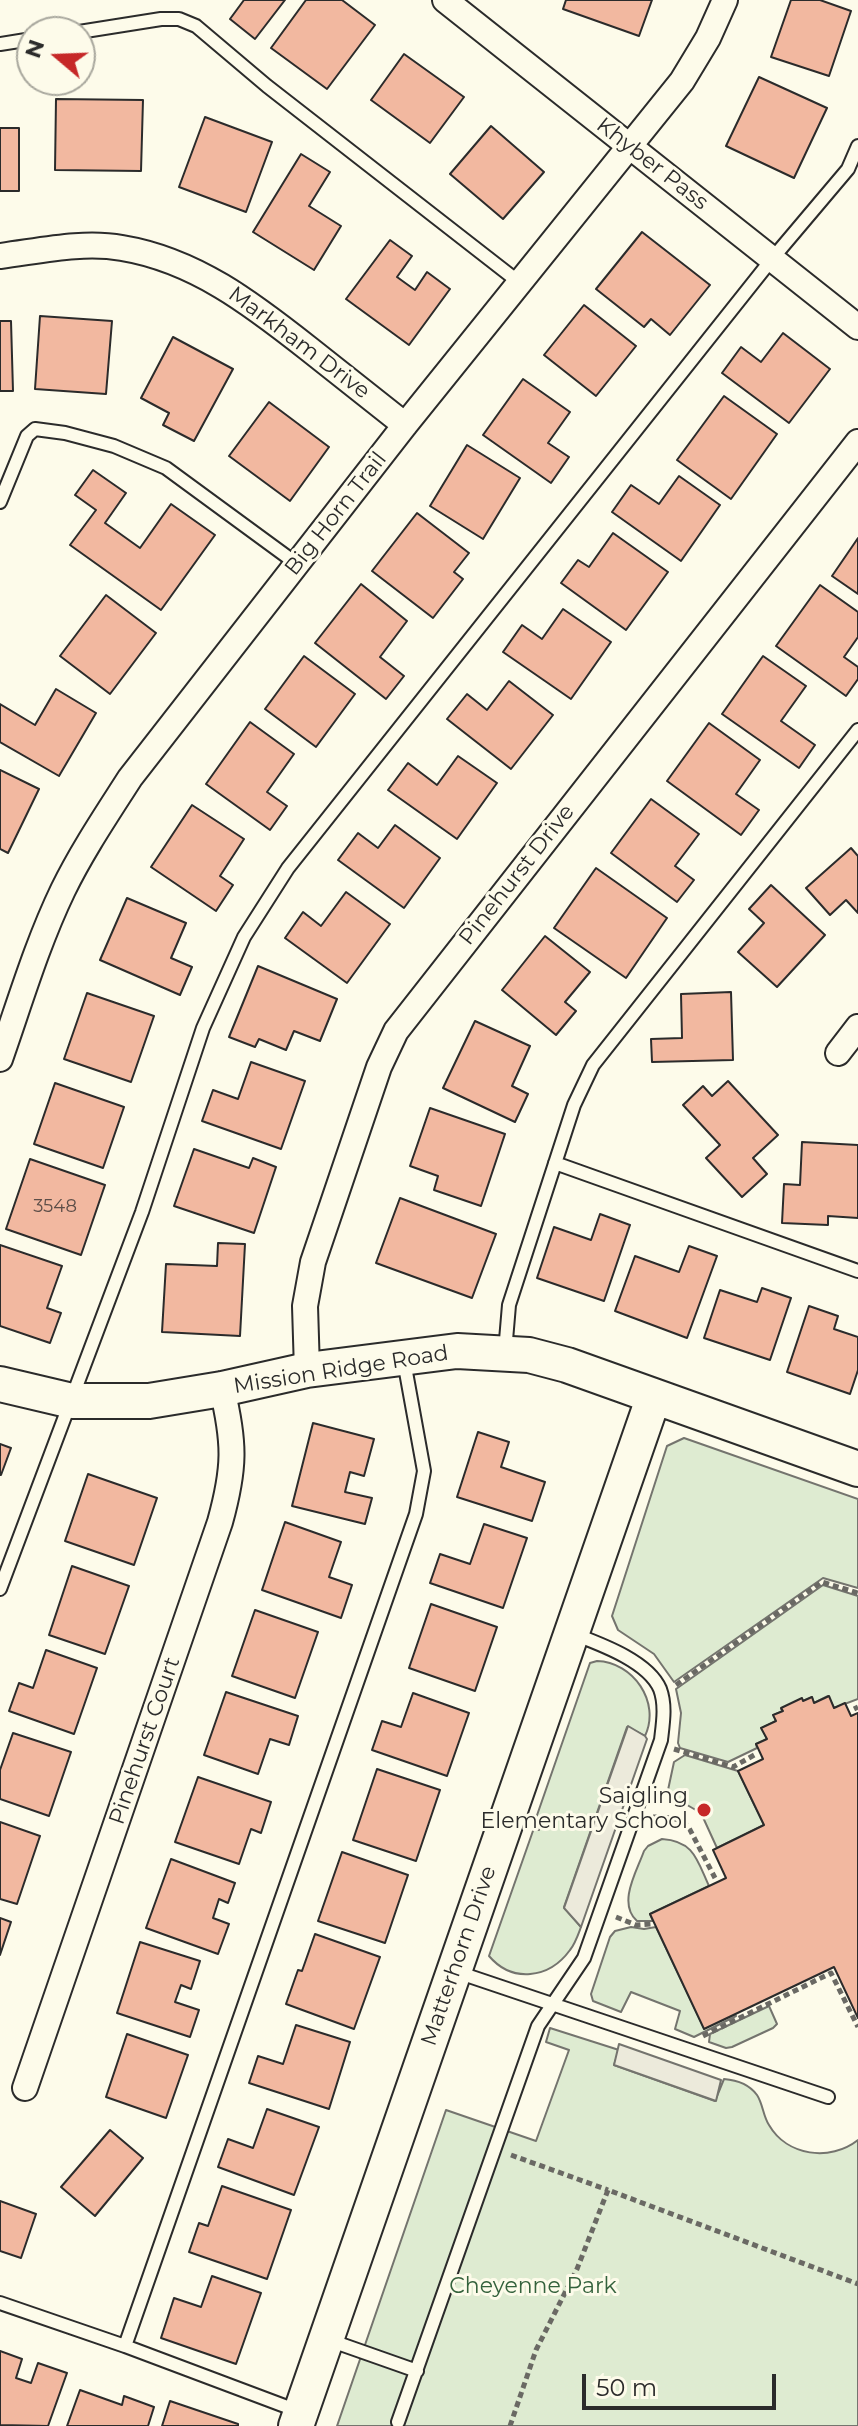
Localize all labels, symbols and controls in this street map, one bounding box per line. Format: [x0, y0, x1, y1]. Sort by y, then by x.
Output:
north arrow [16, 16, 96, 96]
text: N [19, 36, 50, 61]
street label: Khyber Pass [591, 112, 713, 216]
street label: Markham Drive [223, 281, 375, 405]
street label: Big Horn Trail [280, 447, 392, 581]
street label: Pinehurst Drive [454, 799, 580, 951]
house number: 3548 [33, 1196, 77, 1218]
street label: Mission Ridge Road [232, 1340, 450, 1400]
street label: Pinehurst Court [104, 1654, 186, 1828]
place label: Saigling Elementary School [481, 1784, 688, 1836]
marker: Saigling Elementary School [695, 1801, 713, 1819]
street label: Matterhorn Drive [416, 1863, 502, 2049]
park label: Cheyenne Park [449, 2274, 617, 2300]
scale bar [586, 2358, 780, 2408]
text: 50 m [596, 2373, 657, 2402]

